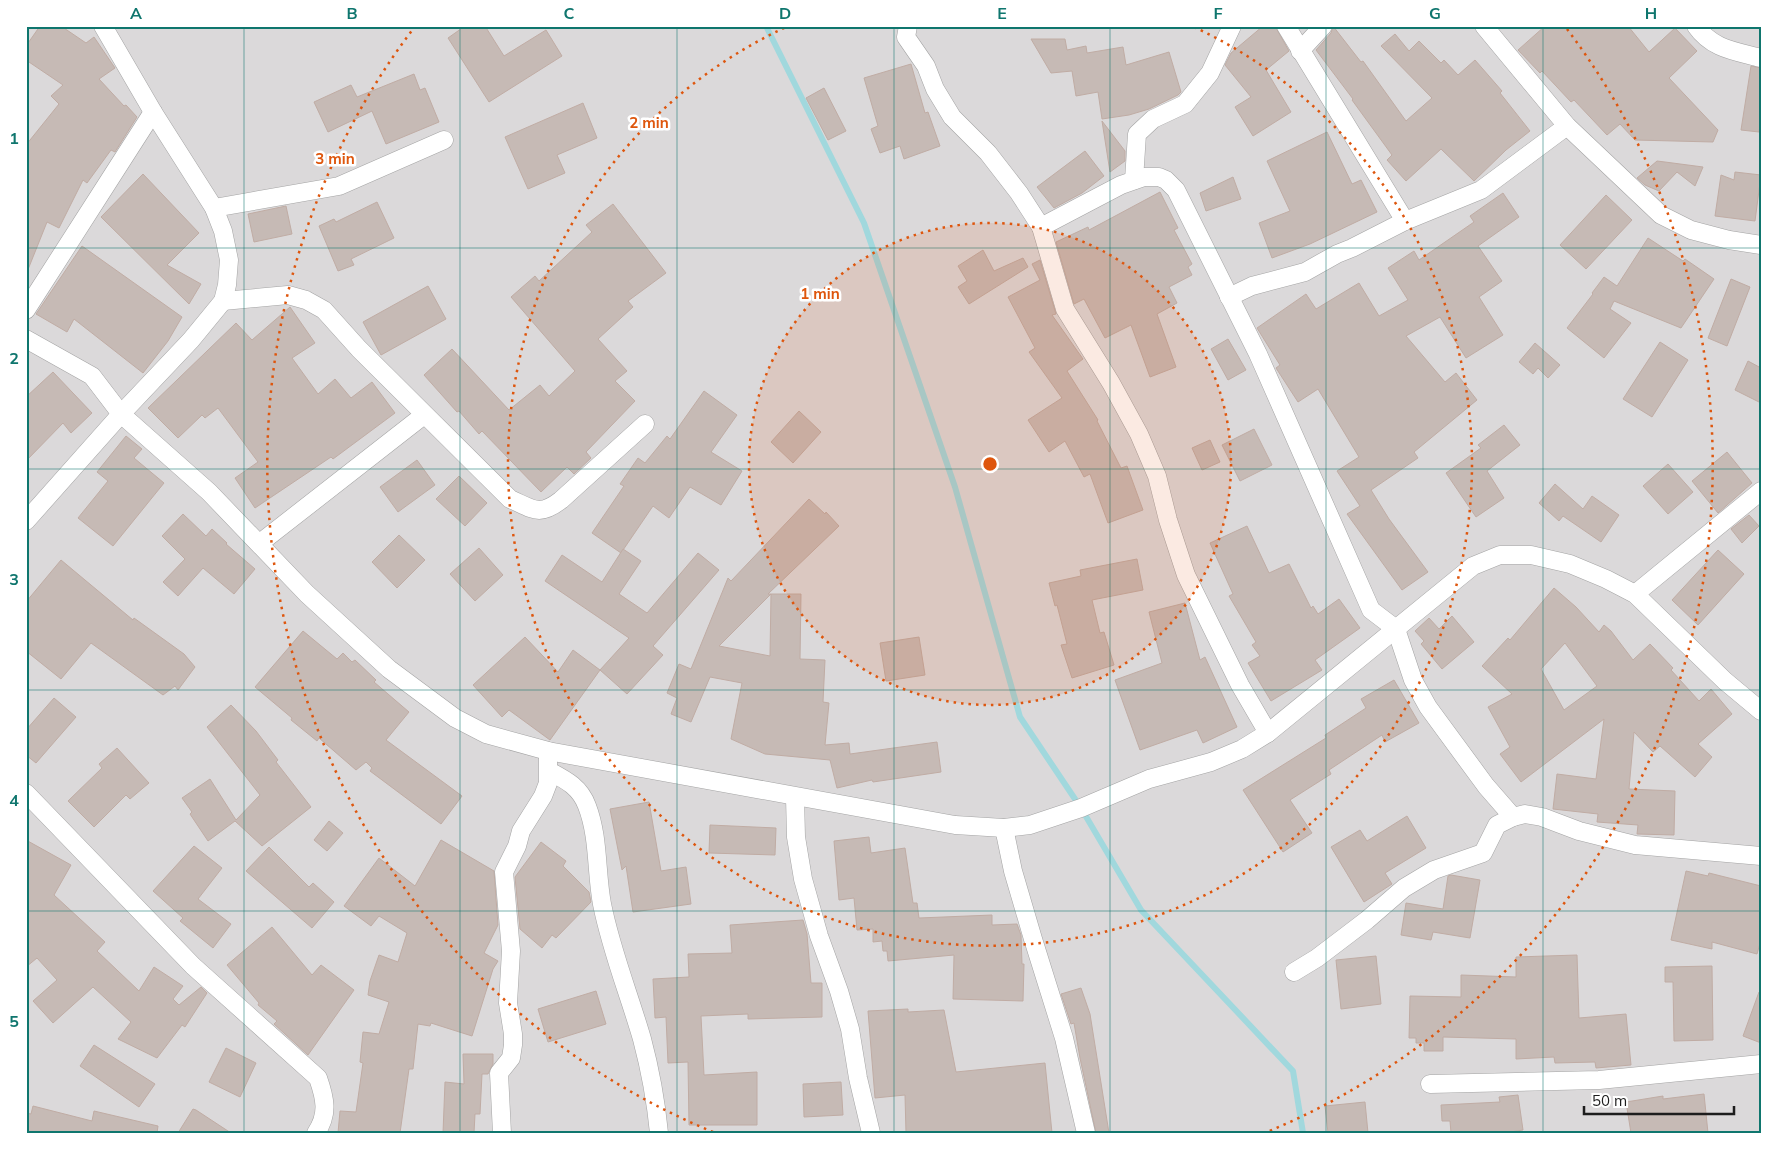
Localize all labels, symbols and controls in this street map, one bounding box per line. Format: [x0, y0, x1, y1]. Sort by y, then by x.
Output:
text: A [130, 3, 142, 23]
text: B [346, 3, 358, 23]
text: C [564, 3, 575, 23]
text: D [779, 3, 791, 23]
text: E [997, 3, 1007, 23]
text: F [1213, 3, 1223, 23]
text: G [1429, 3, 1441, 23]
text: H [1645, 3, 1657, 23]
text: 2 min [629, 113, 669, 132]
text: 1 [9, 128, 19, 148]
text: 3 min [315, 149, 355, 168]
text: 1 min [800, 284, 840, 303]
text: 2 [9, 348, 19, 368]
centre of rings [981, 455, 999, 473]
text: 3 [9, 569, 19, 589]
text: 4 [9, 790, 19, 810]
text: 5 [9, 1011, 19, 1031]
scale bar [1584, 1084, 1734, 1116]
text: 50 m [1592, 1091, 1627, 1110]

